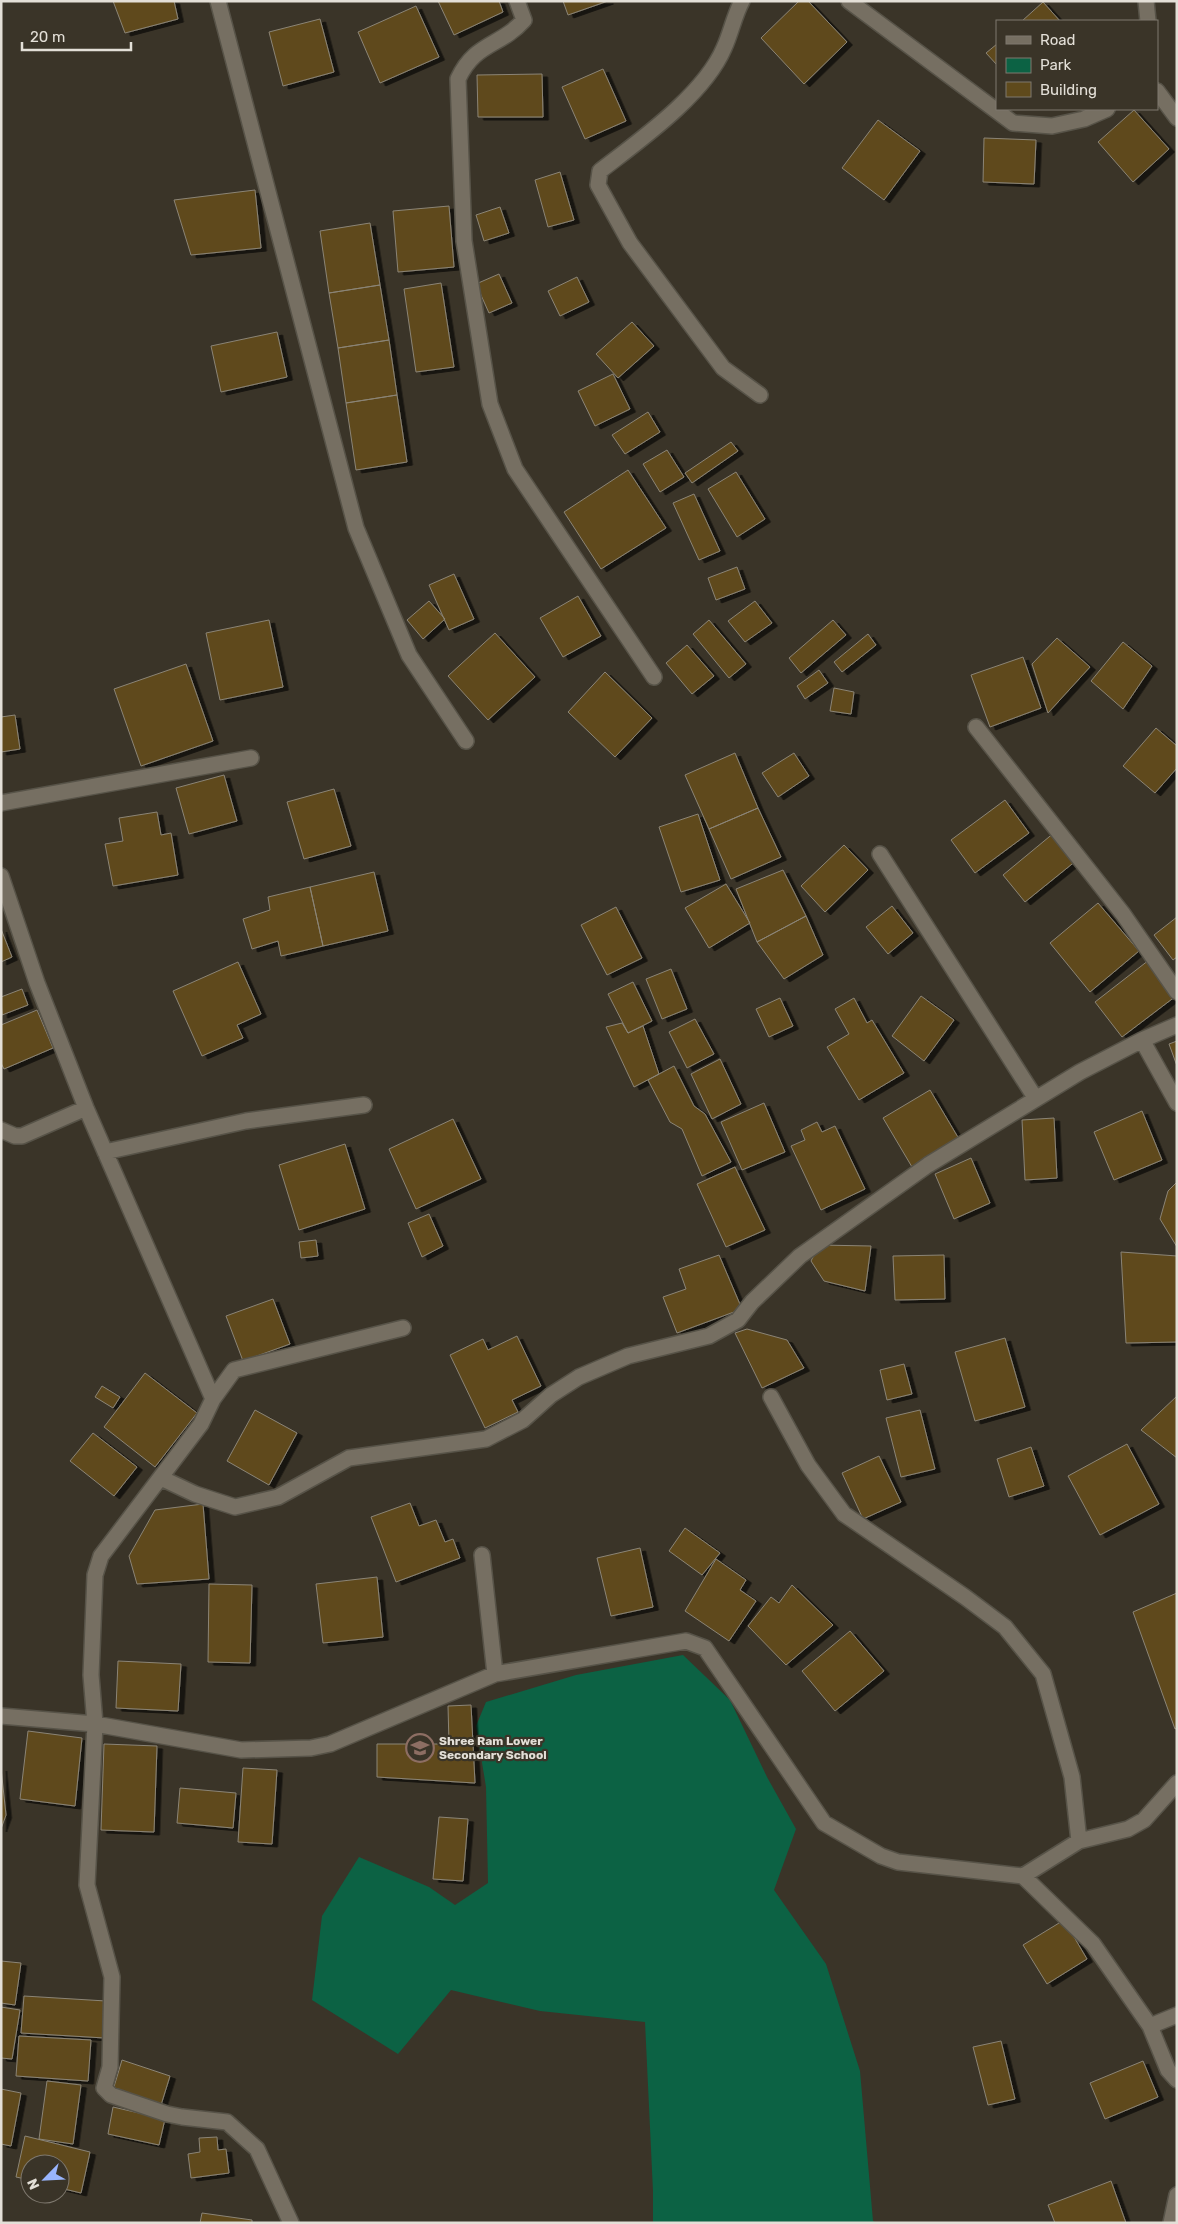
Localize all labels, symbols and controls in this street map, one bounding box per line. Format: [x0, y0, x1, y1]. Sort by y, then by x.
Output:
scale bar [22, 20, 131, 52]
legend [996, 20, 1158, 110]
text: 20 m [30, 28, 65, 46]
text: Road [1040, 31, 1076, 49]
text: Park [1040, 56, 1071, 74]
text: Building [1040, 81, 1097, 99]
school or university icon: Shree Ram Lower Secondary School [405, 1733, 435, 1763]
place label: Shree Ram Lower Secondary School [439, 1734, 547, 1762]
north arrow [20, 2154, 70, 2204]
text: N [24, 2176, 43, 2192]

